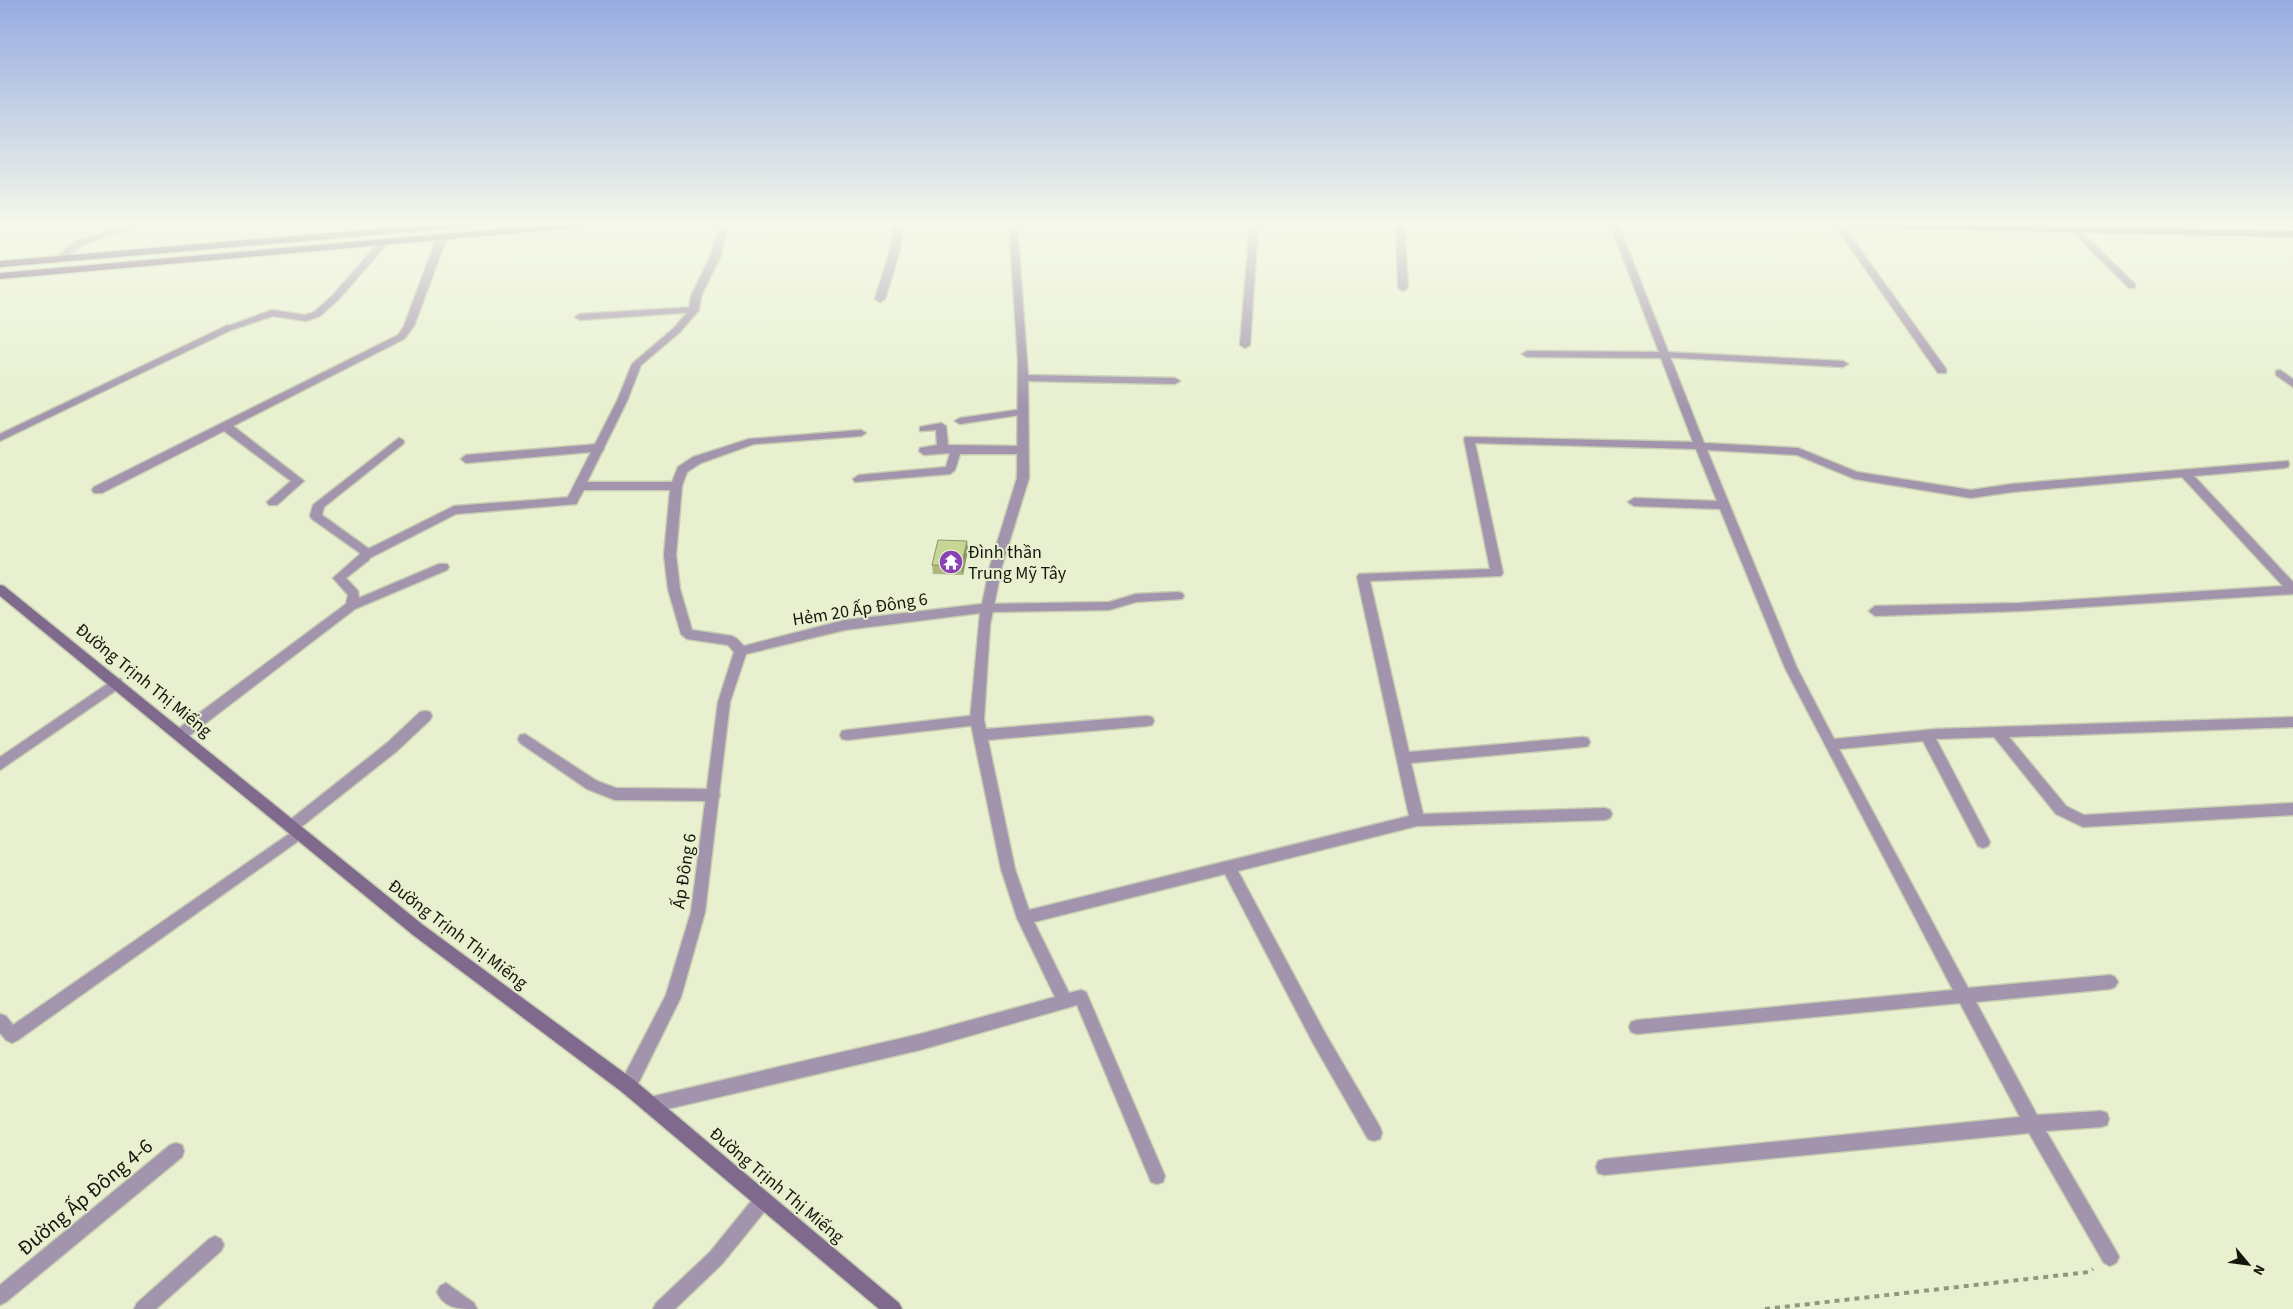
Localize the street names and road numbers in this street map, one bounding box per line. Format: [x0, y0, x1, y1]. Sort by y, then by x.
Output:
street label: Hẻm 20 Ấp Đông 6 [791, 586, 930, 633]
street label: Đường Trịnh Thị Miếng [70, 617, 217, 743]
street label: Ấp Đông 6 [666, 832, 703, 911]
street label: Đường Trịnh Thị Miếng [383, 874, 533, 995]
street label: Đường Trịnh Thị Miếng [704, 1121, 849, 1249]
street label: Đường Ấp Đông 4-6 [11, 1131, 159, 1263]

